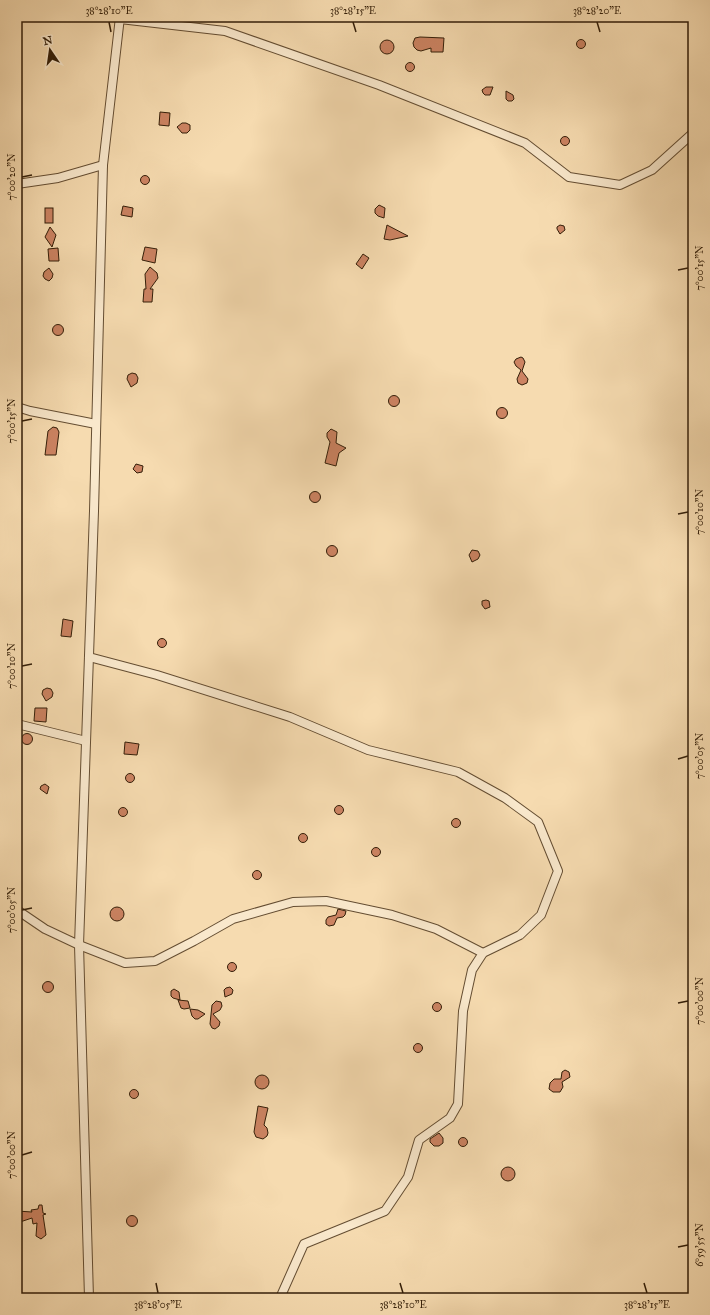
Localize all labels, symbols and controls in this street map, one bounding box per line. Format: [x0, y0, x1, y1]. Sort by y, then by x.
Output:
text: 38°28'10"E [85, 5, 133, 17]
text: 38°28'15"E [330, 5, 376, 17]
text: 38°28'20"E [573, 5, 621, 17]
north arrow [30, 30, 70, 70]
text: N [42, 33, 55, 48]
text: 7°00'20"N [6, 153, 18, 200]
text: 7°00'15"N [694, 245, 706, 290]
text: 7°00'15"N [6, 398, 18, 443]
text: 7°00'10"N [694, 489, 706, 535]
text: 7°00'10"N [6, 643, 18, 689]
text: 7°00'05"N [694, 732, 706, 779]
text: 7°00'05"N [6, 886, 18, 933]
text: 7°00'00"N [694, 977, 706, 1025]
text: 7°00'00"N [6, 1131, 18, 1179]
text: 6°59'55"N [694, 1223, 706, 1267]
text: 38°28'05"E [134, 1299, 182, 1311]
text: 38°28'10"E [379, 1299, 427, 1311]
text: 38°28'15"E [624, 1299, 670, 1311]

